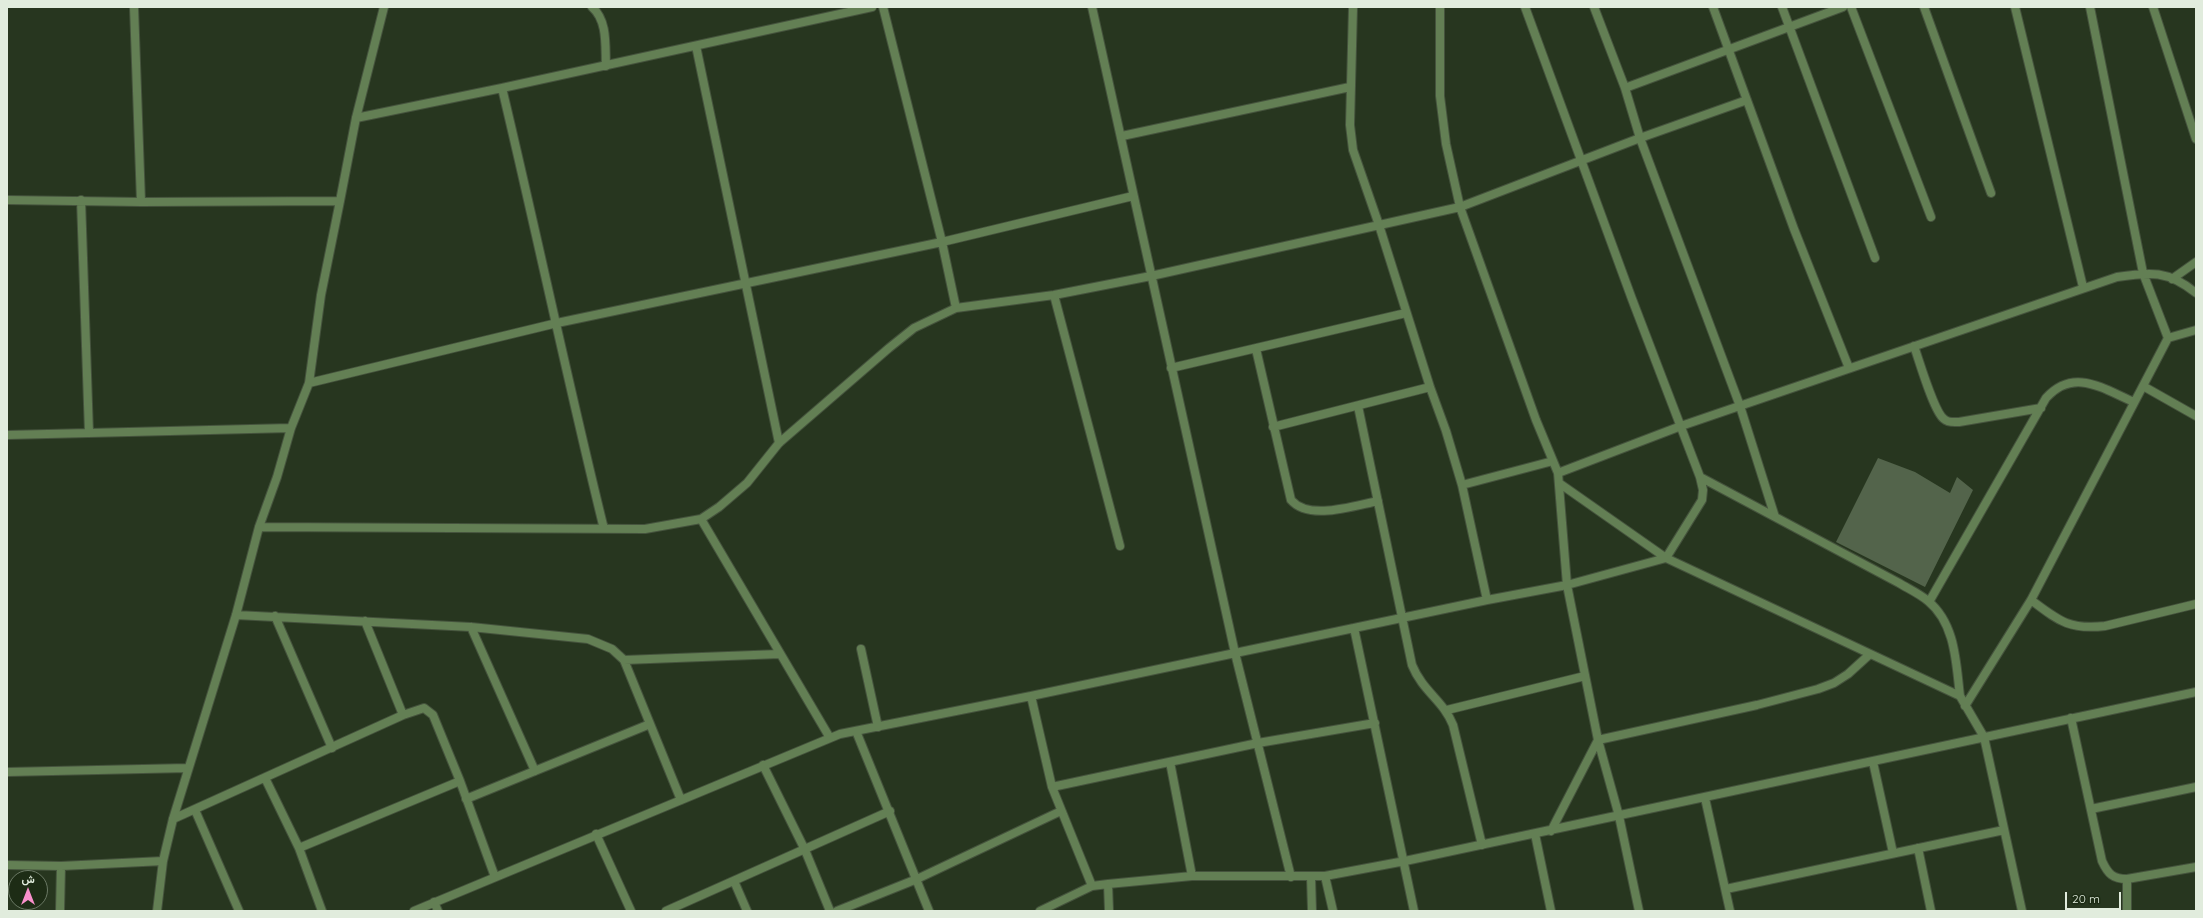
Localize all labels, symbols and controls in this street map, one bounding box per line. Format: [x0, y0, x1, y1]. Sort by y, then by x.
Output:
north arrow [8, 870, 48, 910]
text: ش [21, 872, 35, 886]
scale bar [2067, 884, 2123, 910]
text: 20 m [2072, 891, 2100, 906]

